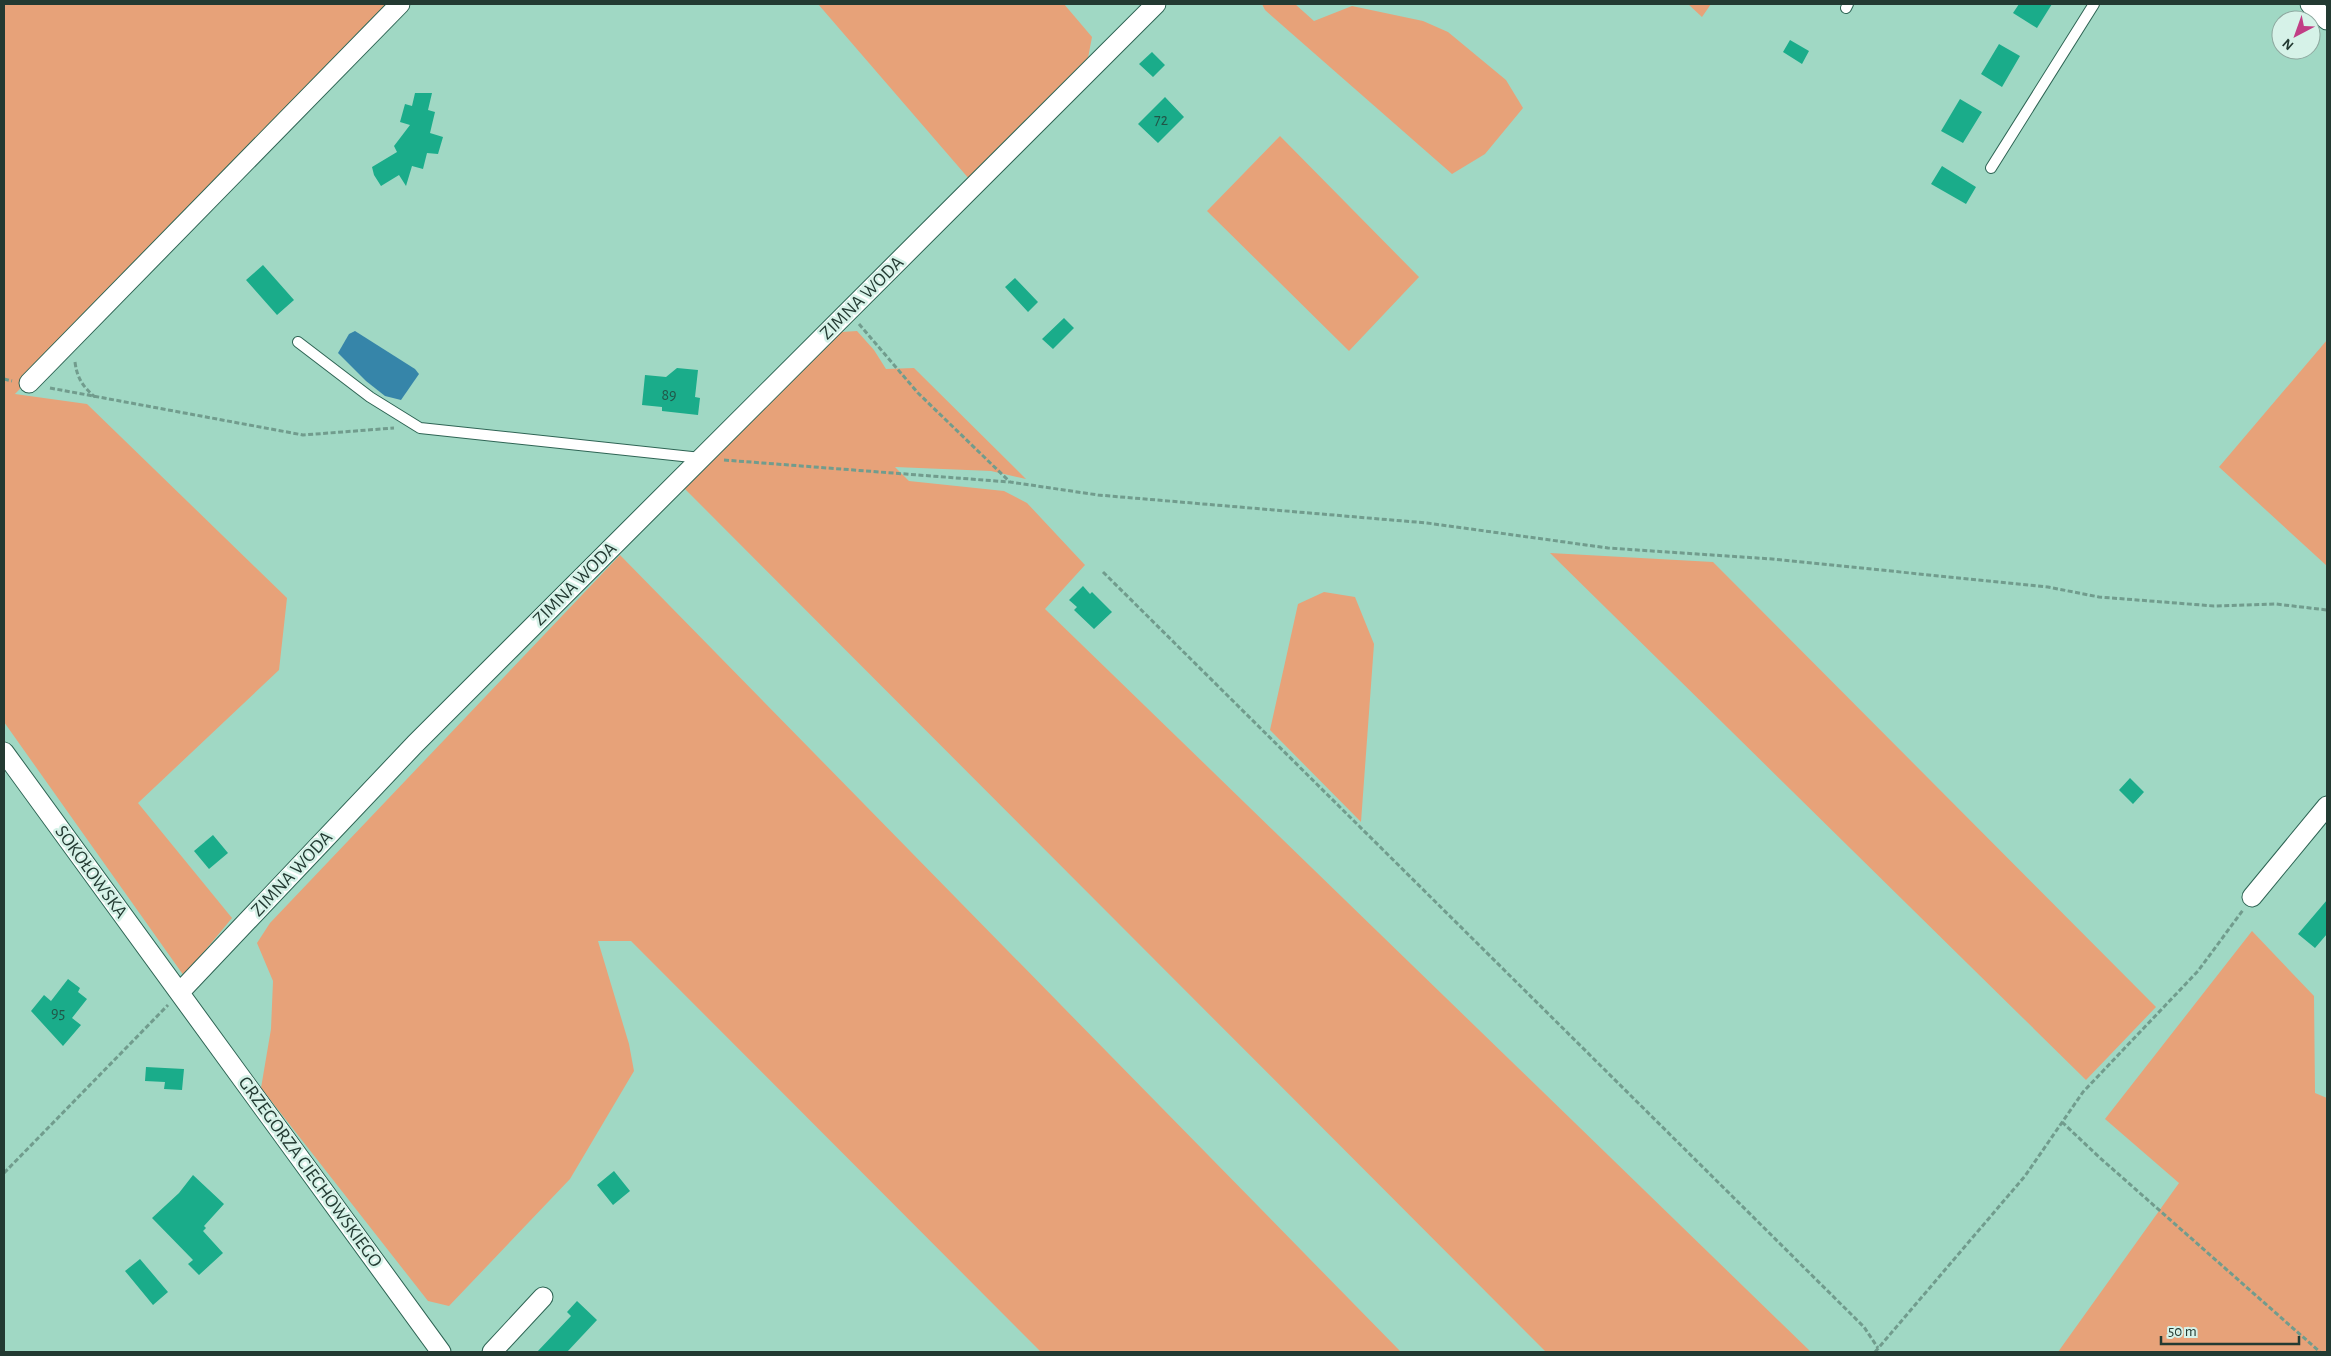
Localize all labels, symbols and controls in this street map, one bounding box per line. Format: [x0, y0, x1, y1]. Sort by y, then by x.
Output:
north arrow [2271, 10, 2321, 60]
text: N [2280, 36, 2296, 53]
house number: 72 [1154, 112, 1168, 128]
street label: ZIMNA WODA [817, 253, 907, 343]
house number: 89 [661, 387, 677, 403]
street label: ZIMNA WODA [530, 539, 620, 629]
street label: SOKOŁOWSKA [51, 822, 131, 922]
street label: ZIMNA WODA [248, 828, 336, 920]
house number: 95 [51, 1005, 65, 1021]
street label: GRZEGORZA CIECHOWSKIEGO [235, 1073, 385, 1271]
scale bar [2161, 1314, 2298, 1346]
text: 50 m [2168, 1324, 2197, 1339]

